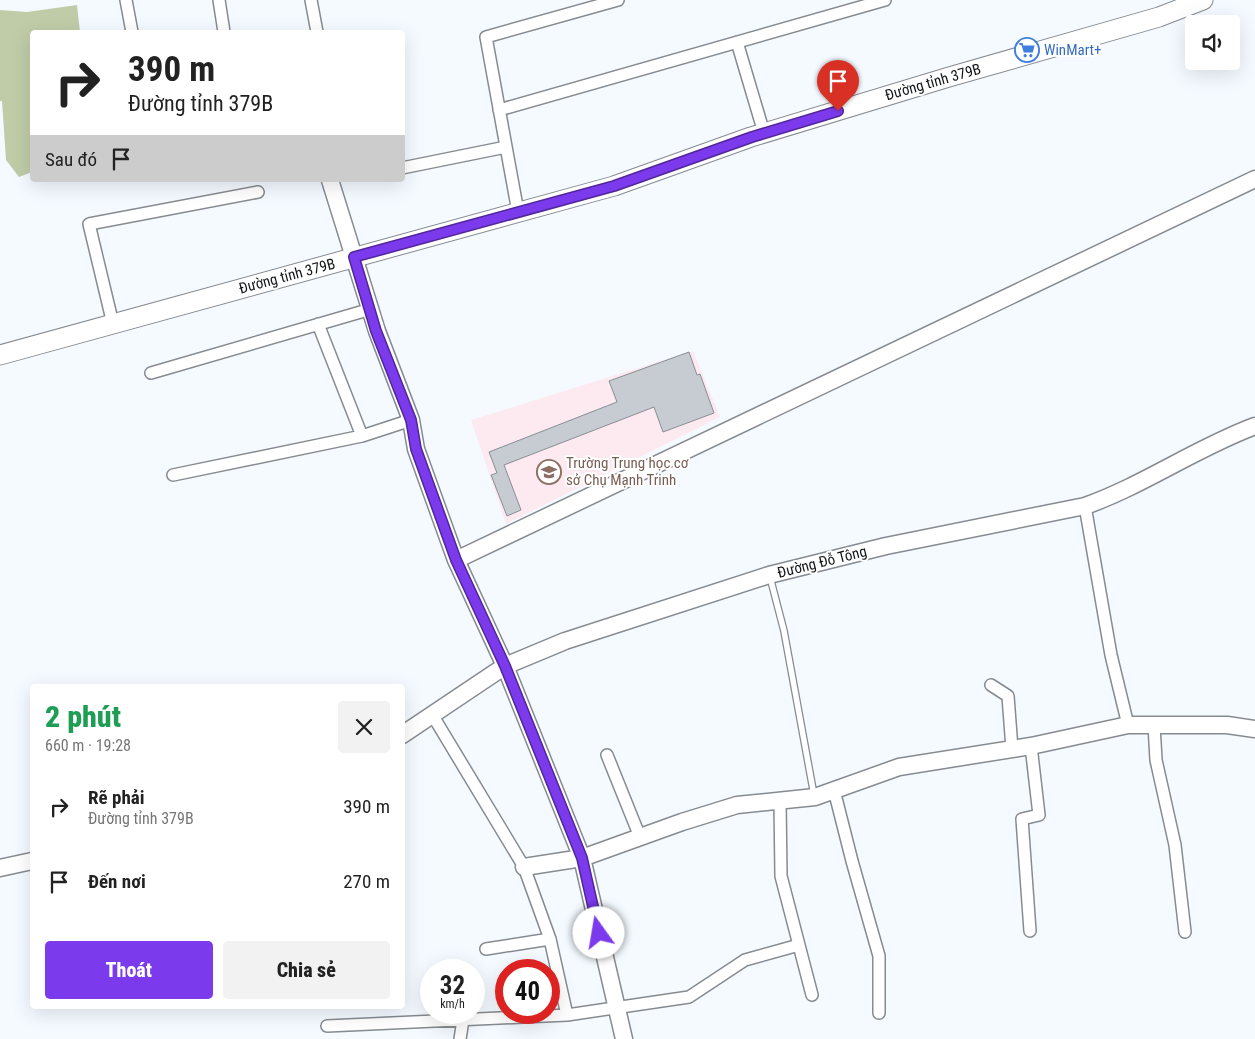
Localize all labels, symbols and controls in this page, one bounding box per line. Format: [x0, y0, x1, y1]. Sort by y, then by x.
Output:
map controls [1185, 15, 1240, 70]
button: sound [1185, 15, 1240, 70]
supermarket icon: WinMart+ [1014, 37, 1040, 63]
place label: WinMart+ [1044, 41, 1101, 59]
text: 390 m [128, 49, 215, 90]
icon: right [45, 50, 110, 115]
pin [817, 60, 859, 111]
street label: Đường tỉnh 379B [883, 60, 983, 104]
icon: arrive [824, 67, 852, 95]
text: Đường tỉnh 379B [128, 91, 273, 116]
icon: arrive [107, 145, 135, 173]
text: Sau đó [45, 148, 97, 171]
street label: Đường tỉnh 379B [237, 254, 337, 298]
place label: Trường Trung học cơ sở Chụ Mạnh Trinh [566, 454, 689, 489]
school or university icon: Trường Trung học cơ sở Chụ Mạnh Trinh [536, 459, 562, 485]
street label: Đường Đỗ Tông [775, 542, 869, 582]
text: 2 phút [45, 699, 121, 734]
button: close [338, 701, 390, 753]
text: 660 m · 19:28 [45, 736, 131, 755]
text: Rẽ phải [88, 786, 144, 809]
icon: right [45, 793, 73, 821]
text: 390 m [343, 795, 390, 818]
text: Đường tỉnh 379B [88, 809, 194, 828]
icon: arrive [45, 868, 73, 896]
text: Đến nơi [88, 870, 146, 893]
text: 270 m [343, 870, 390, 893]
position arrow [572, 906, 624, 958]
button: Thoát [45, 941, 213, 999]
button: Chia sẻ [223, 941, 390, 999]
speed limit sign: 40 [495, 959, 560, 1024]
text: 32 [440, 971, 465, 1000]
text: km/h [440, 997, 465, 1011]

